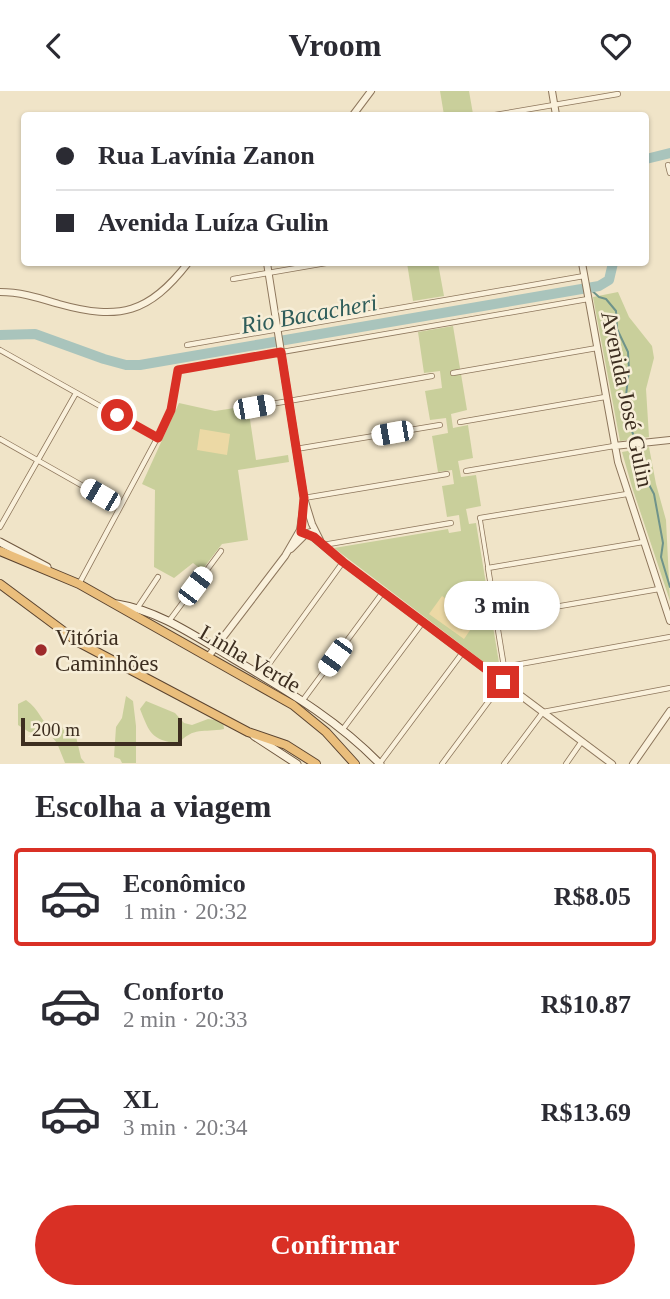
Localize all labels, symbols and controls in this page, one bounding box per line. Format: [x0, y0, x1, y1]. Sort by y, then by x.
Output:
icon: back [35, 27, 73, 65]
text: Vroom [288, 27, 382, 63]
icon: heart [597, 27, 635, 65]
text: Rua Lavínia Zanon [98, 141, 315, 170]
text: Avenida Luíza Gulin [98, 208, 329, 237]
water label: Rio Bacacheri [238, 289, 379, 339]
street label: Avenida José Gulin [596, 309, 658, 490]
car [232, 393, 277, 421]
route start [101, 399, 133, 431]
car [370, 419, 415, 447]
car [77, 475, 124, 515]
car [174, 563, 217, 609]
callout: 3 min [445, 581, 561, 629]
text: 3 min [474, 593, 530, 618]
street label: Linha Verde [195, 620, 305, 698]
place label: Vitória Caminhões [55, 625, 159, 676]
car [315, 634, 356, 680]
marker: Vitória Caminhões [33, 642, 49, 658]
route end [487, 666, 519, 698]
scale bar [21, 715, 182, 746]
text: 200 m [32, 719, 80, 740]
text: Escolha a viagem [35, 788, 271, 824]
icon: car [39, 866, 102, 929]
text: Econômico [123, 869, 246, 898]
text: R$8.05 [554, 882, 631, 911]
text: 1 min · 20:32 [123, 899, 248, 924]
icon: car [39, 974, 102, 1037]
text: Conforto [123, 977, 224, 1006]
text: R$10.87 [541, 990, 631, 1019]
text: 2 min · 20:33 [123, 1007, 248, 1032]
icon: car [39, 1082, 102, 1145]
text: XL [123, 1085, 159, 1114]
text: R$13.69 [541, 1098, 631, 1127]
text: 3 min · 20:34 [123, 1115, 248, 1140]
button: Confirmar [35, 1205, 635, 1285]

